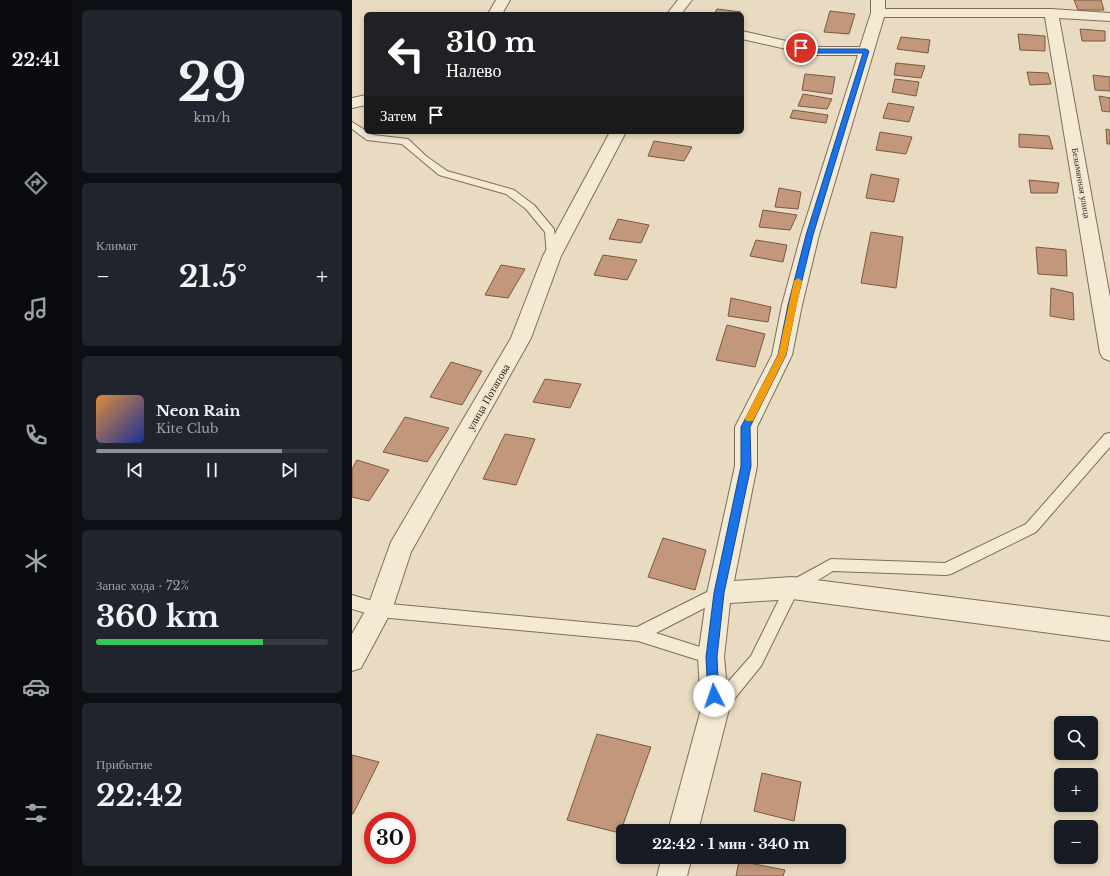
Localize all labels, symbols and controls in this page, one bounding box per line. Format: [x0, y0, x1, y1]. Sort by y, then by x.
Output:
text: 310 m [446, 25, 536, 60]
icon: left [380, 28, 432, 80]
pin [784, 31, 818, 65]
icon: arrive [790, 37, 812, 59]
text: 22:41 [12, 49, 60, 71]
text: 29 [178, 51, 246, 115]
text: Налево [446, 60, 502, 82]
icon: arrive [425, 104, 447, 126]
text: Затем [380, 106, 417, 125]
text: km/h [194, 109, 230, 126]
street label: Безымянная улица [1070, 147, 1093, 219]
icon: directions [22, 169, 50, 197]
text: Климат [96, 237, 137, 254]
text: 21.5° [179, 258, 247, 295]
text: − [96, 263, 110, 290]
text: + [316, 263, 328, 290]
icon: music [22, 295, 50, 323]
street label: улица Потапова [463, 361, 513, 433]
text: Neon Rain [156, 401, 240, 420]
text: Kite Club [156, 420, 219, 437]
icon: phone [22, 421, 50, 449]
icon: previous [124, 459, 146, 481]
icon: pause [201, 459, 223, 481]
icon: next [278, 459, 300, 481]
icon: climate [22, 547, 50, 575]
text: Запас хода · 72% [96, 577, 189, 594]
text: 360 km [96, 598, 219, 635]
icon: car [22, 673, 50, 701]
position arrow [693, 675, 735, 717]
map controls [1054, 716, 1098, 864]
button: search [1054, 716, 1098, 760]
text: Прибытие [96, 756, 153, 773]
button: + [1054, 768, 1098, 812]
text: 22:42 [96, 777, 183, 814]
icon: filters [22, 799, 50, 827]
speed limit sign: 30 [364, 812, 416, 864]
button: − [1054, 820, 1098, 864]
text: 22:42 · 1 мин · 340 m [652, 834, 810, 853]

